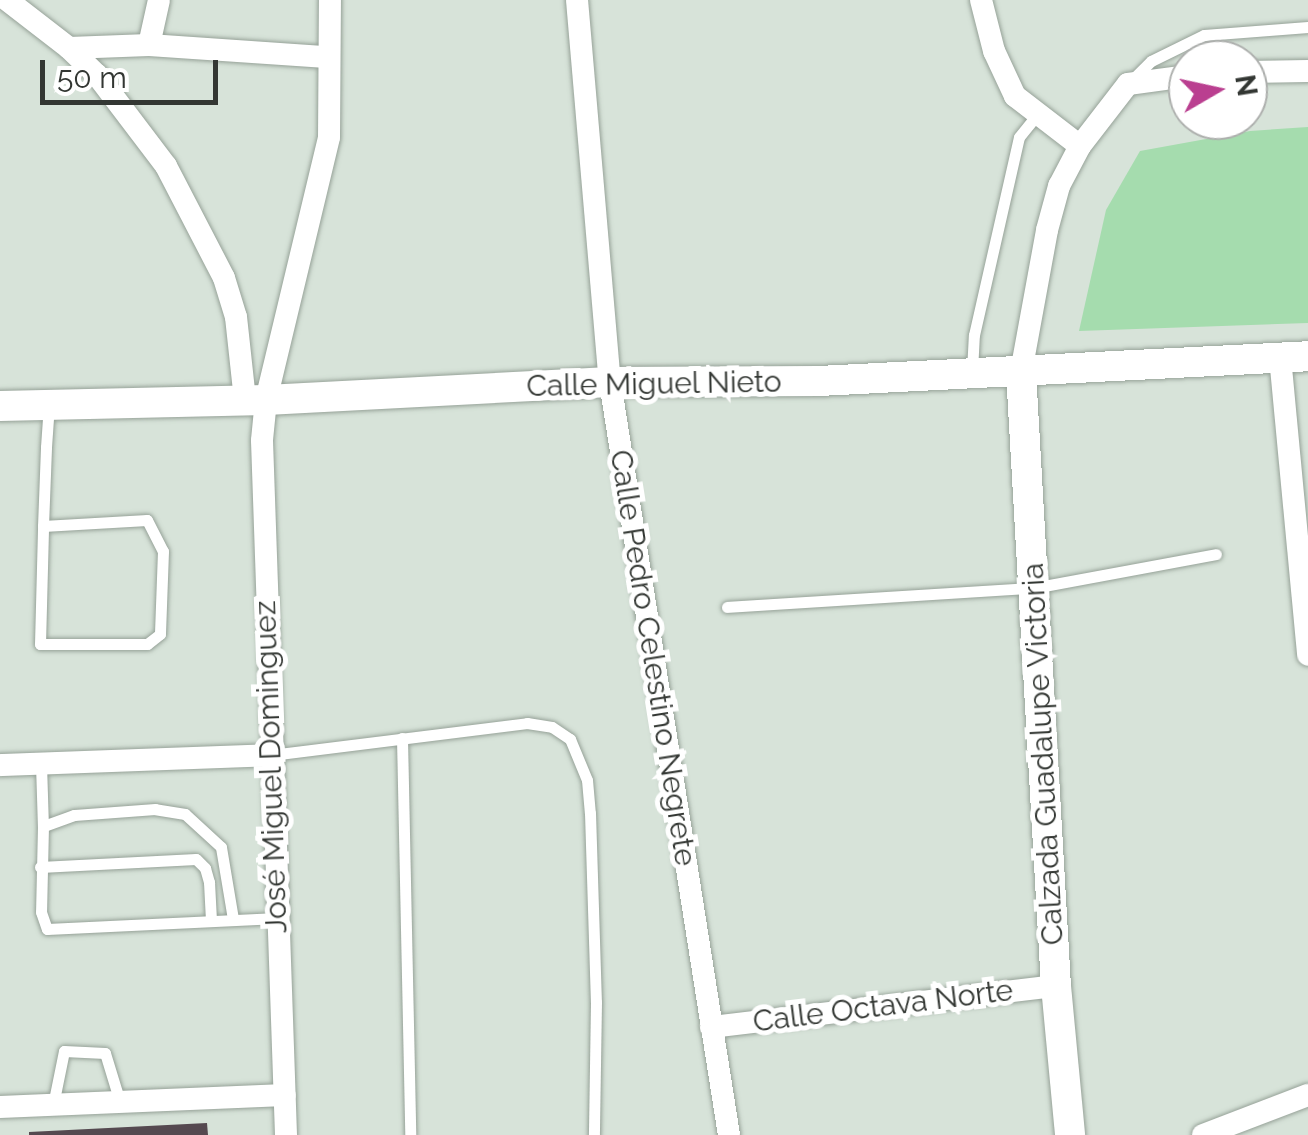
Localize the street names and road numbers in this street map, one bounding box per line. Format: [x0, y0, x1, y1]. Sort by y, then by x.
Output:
street label: Calle Miguel Nieto [526, 364, 782, 404]
street label: Calle Pedro Celestino Negrete [602, 447, 704, 869]
street label: Calzada Guadalupe Victoria [1015, 561, 1071, 947]
street label: José Miguel Dominguez [247, 600, 295, 934]
street label: Calle Octava Norte [751, 972, 1015, 1040]

